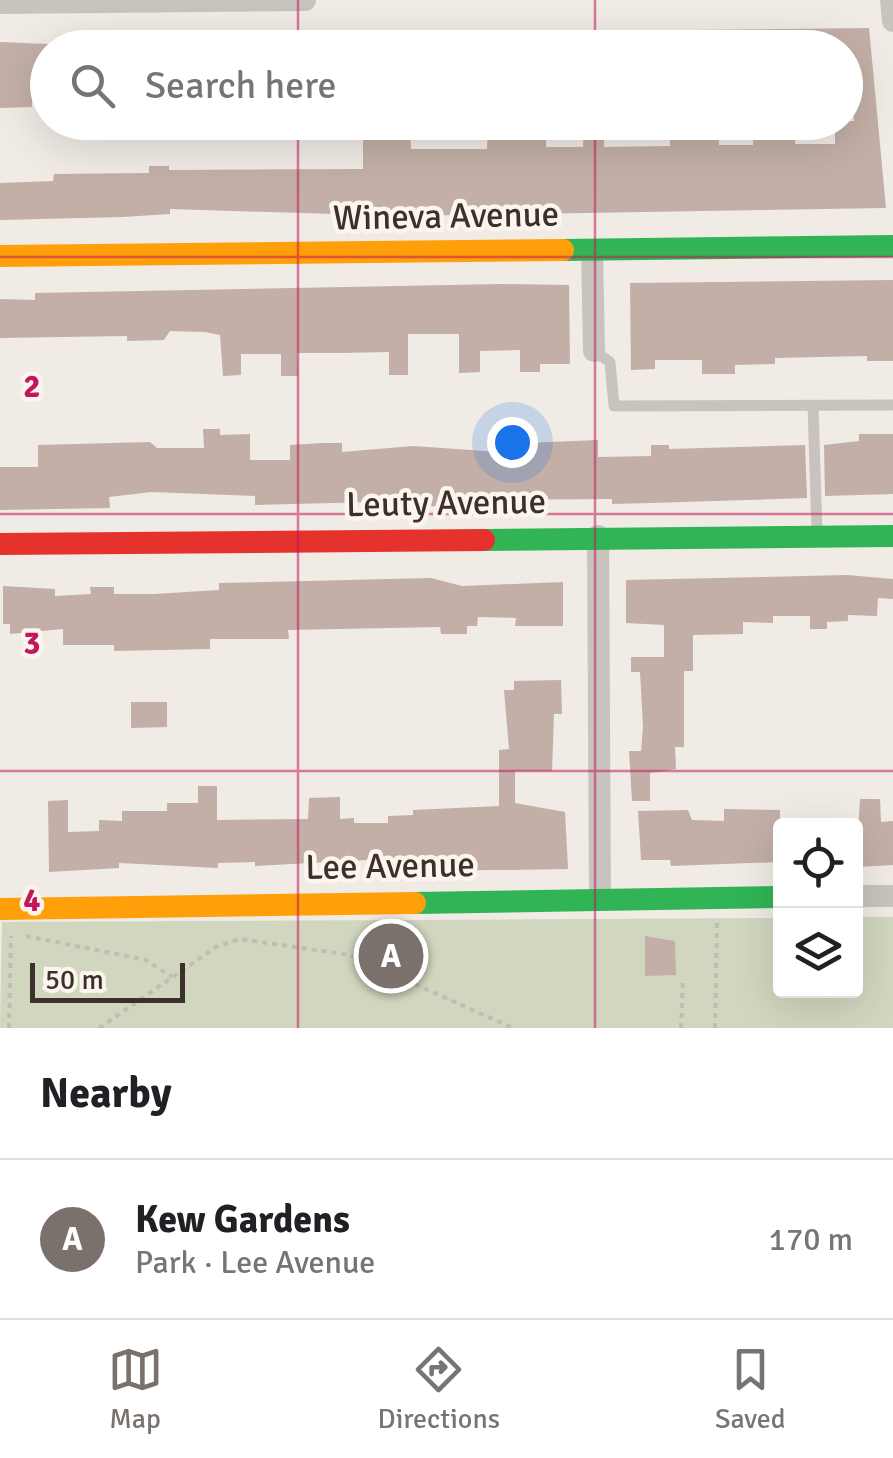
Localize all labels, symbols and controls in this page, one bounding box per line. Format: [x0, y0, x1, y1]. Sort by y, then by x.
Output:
search box [30, 30, 863, 140]
icon: search [65, 58, 120, 113]
text: Search here [145, 62, 337, 109]
street label: Wineva Avenue [333, 193, 559, 239]
text: 2 [23, 367, 41, 406]
your location [487, 417, 538, 468]
street label: Leuty Avenue [346, 480, 546, 526]
text: 3 [23, 624, 41, 663]
map controls [773, 818, 863, 998]
button: locate [773, 818, 863, 908]
street label: Lee Avenue [305, 843, 475, 889]
text: 4 [23, 881, 41, 920]
button: layers [773, 908, 863, 998]
pin: A [358, 918, 424, 994]
scale bar [30, 958, 185, 1003]
text: 50 m [45, 963, 104, 997]
text: Nearby [40, 1068, 172, 1119]
text: Kew Gardens [135, 1196, 350, 1243]
text: A [62, 1220, 83, 1259]
text: 170 m [769, 1220, 853, 1259]
text: Park · Lee Avenue [135, 1243, 375, 1282]
tab: Map [108, 1342, 163, 1436]
tab: Directions [378, 1342, 500, 1436]
tab: Saved [715, 1342, 785, 1436]

